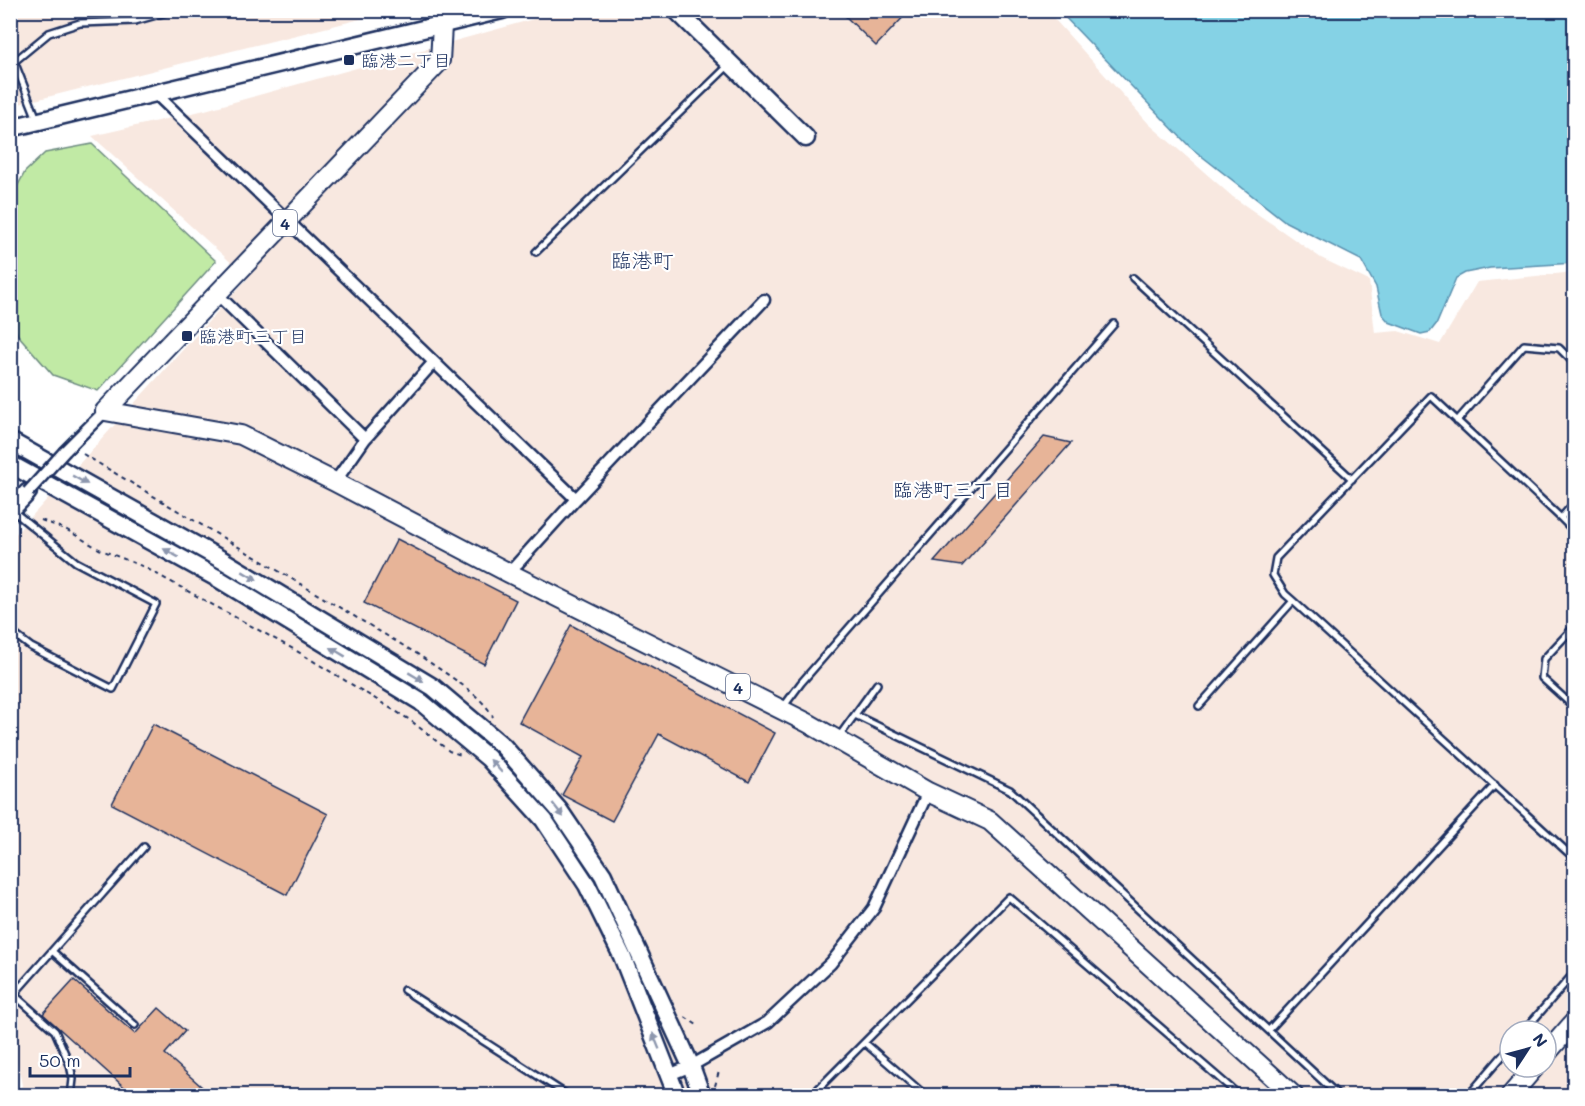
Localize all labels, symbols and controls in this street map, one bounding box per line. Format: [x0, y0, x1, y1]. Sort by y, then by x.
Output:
place label: 臨港二丁目 [361, 48, 451, 72]
marker: 臨港二丁目 [342, 53, 356, 67]
road number: 4 [273, 210, 297, 236]
district label: 臨港町 [611, 246, 674, 273]
place label: 臨港町三丁目 [199, 324, 307, 348]
marker: 臨港町三丁目 [180, 329, 194, 343]
one-way arrow [72, 475, 89, 485]
district label: 臨港町三丁目 [893, 476, 1013, 502]
one-way arrow [162, 548, 179, 558]
one-way arrow [242, 571, 258, 582]
one-way arrow [330, 647, 346, 658]
one-way arrow [408, 672, 424, 683]
road number: 4 [726, 674, 750, 700]
one-way arrow [489, 760, 503, 774]
one-way arrow [552, 802, 564, 817]
north arrow [1498, 1019, 1558, 1079]
text: N [1528, 1029, 1553, 1051]
one-way arrow [651, 1032, 660, 1050]
scale bar [30, 1040, 130, 1078]
text: 50 m [39, 1048, 81, 1072]

